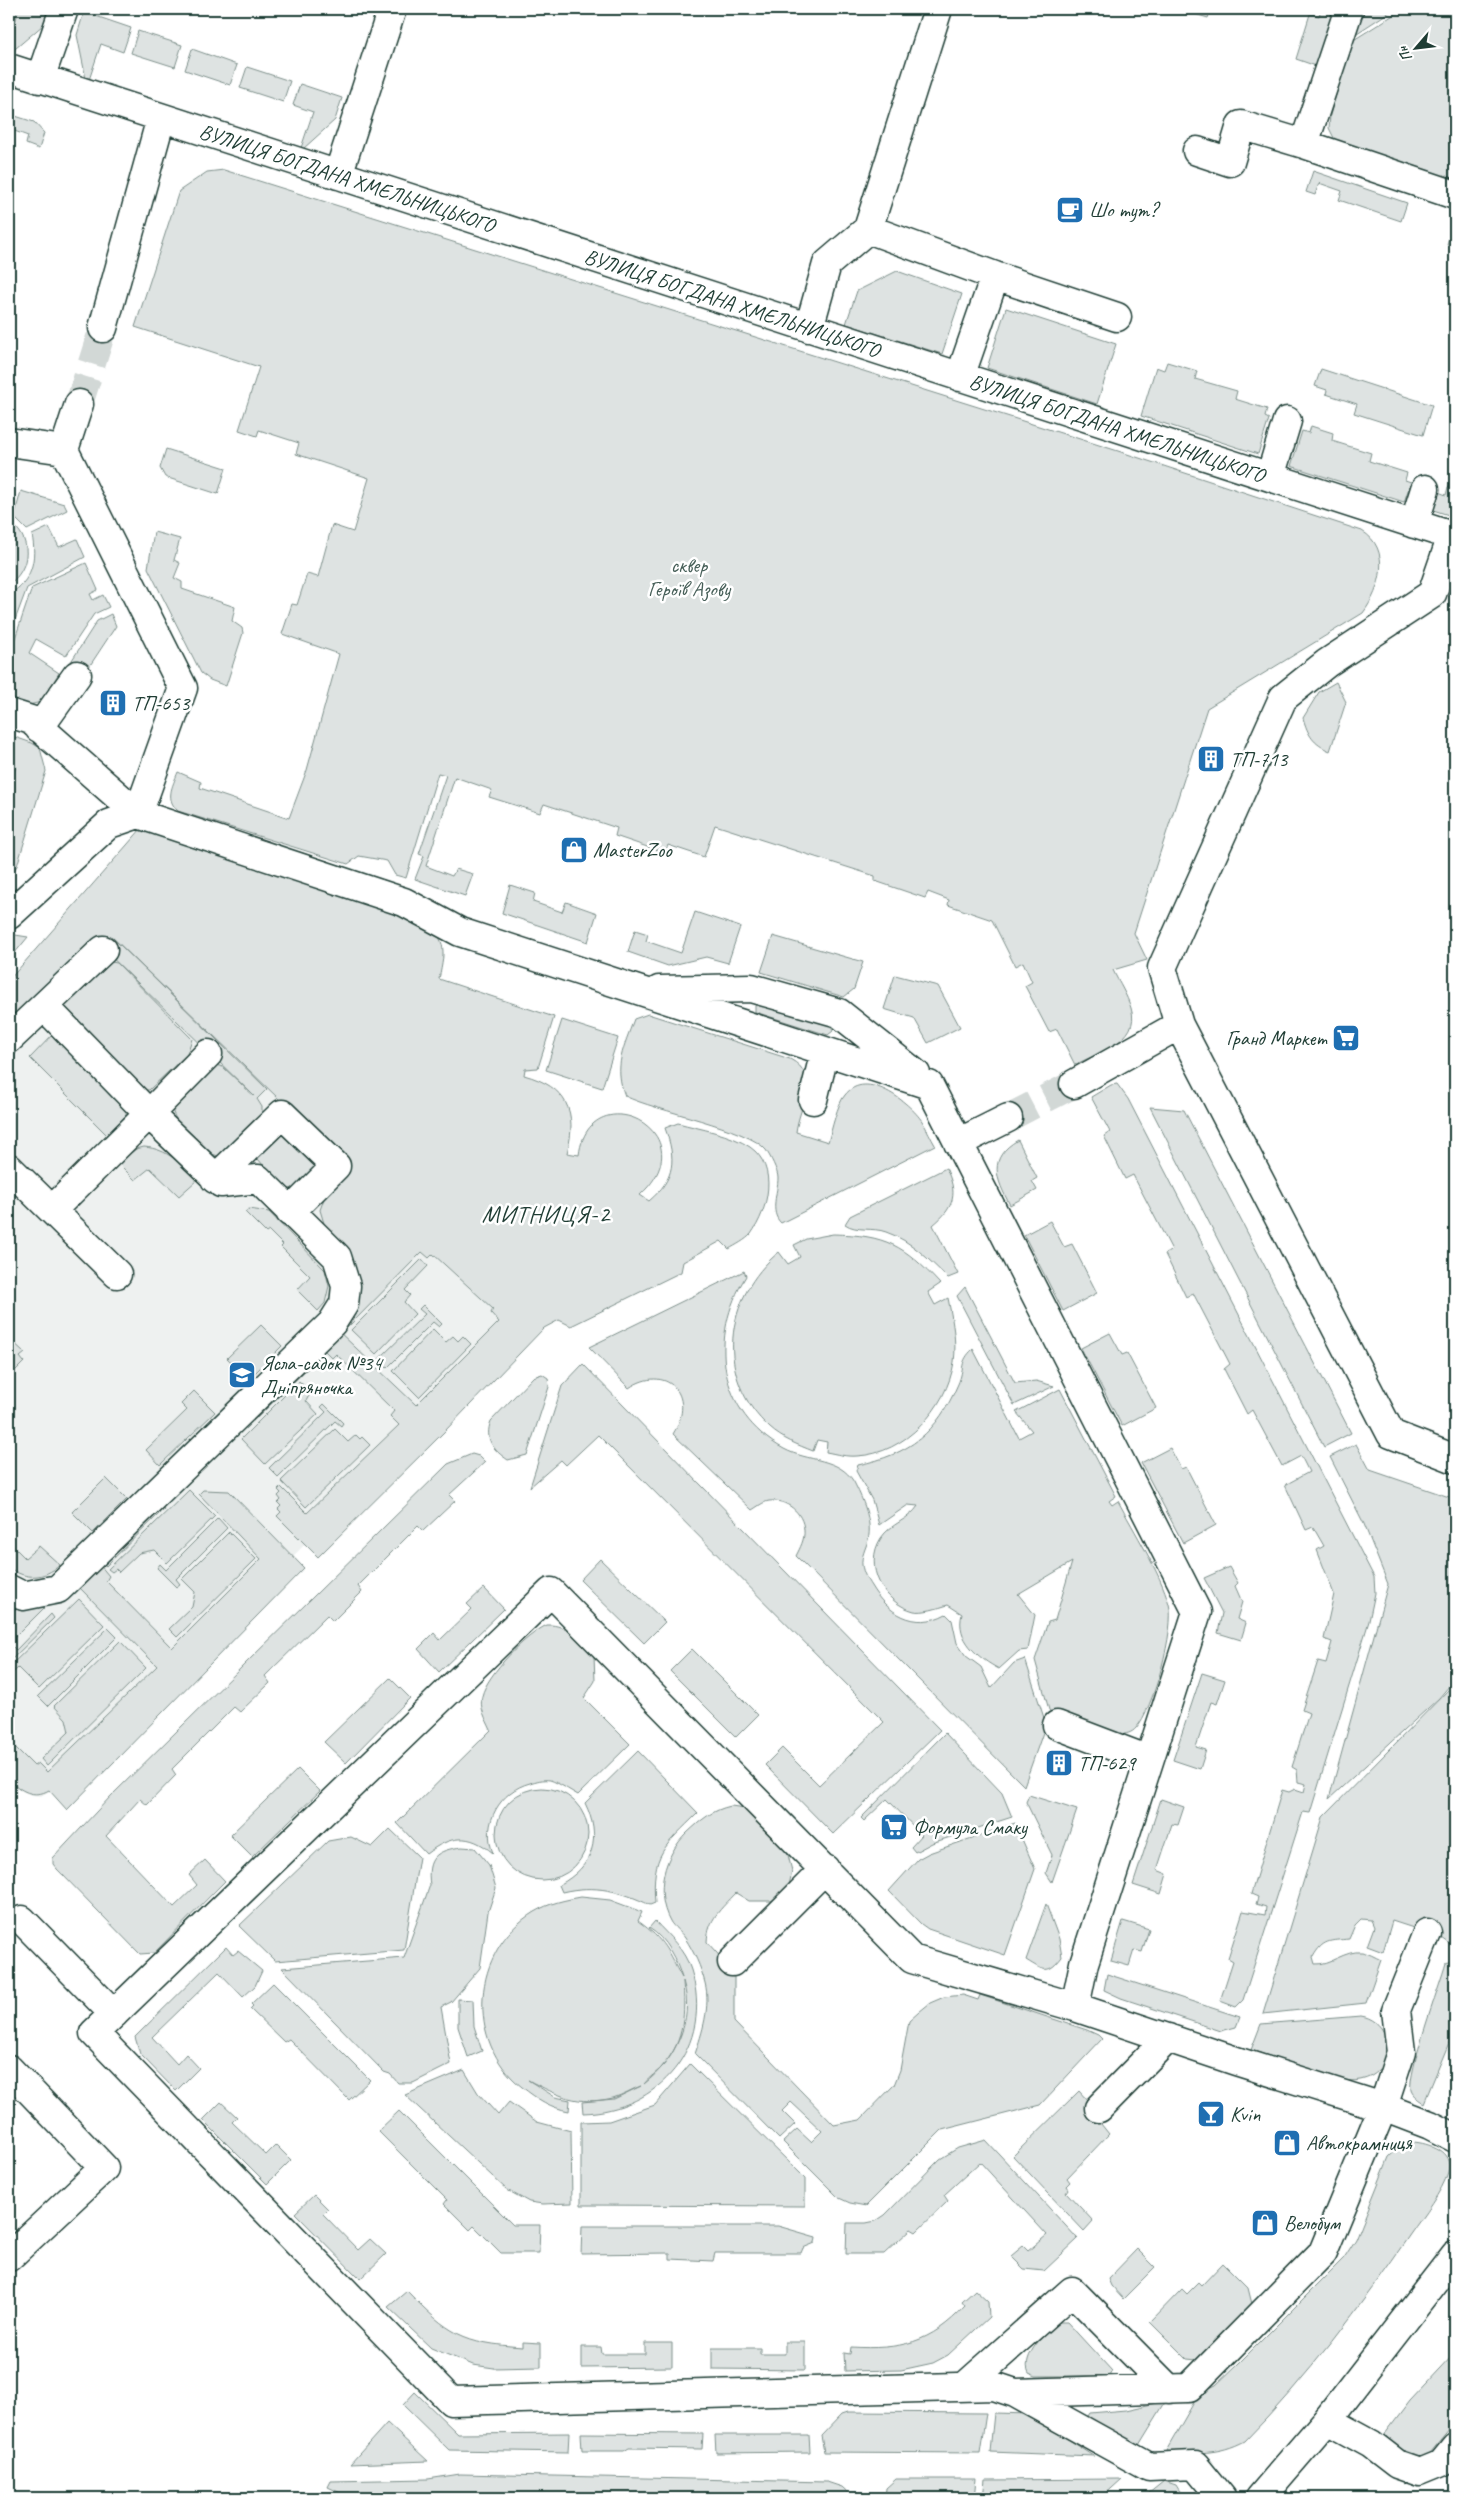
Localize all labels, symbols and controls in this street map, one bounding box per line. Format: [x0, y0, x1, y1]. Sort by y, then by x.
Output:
north arrow [1392, 22, 1442, 72]
text: Пн [1394, 43, 1416, 64]
street label: ВУЛИЦЯ БОГДАНА ХМЕЛЬНИЦЬКОГО [196, 118, 500, 239]
cafe icon: Шо тут? [1055, 195, 1085, 225]
place label: Шо тут? [1089, 197, 1161, 223]
street label: ВУЛИЦЯ БОГДАНА ХМЕЛЬНИЦЬКОГО [581, 243, 885, 364]
street label: ВУЛИЦЯ БОГДАНА ХМЕЛЬНИЦЬКОГО [966, 368, 1270, 489]
park label: сквер Героїв Азову [648, 552, 732, 602]
building icon: ТП-653 [98, 688, 128, 718]
place label: ТП-653 [132, 690, 191, 716]
building icon: ТП-713 [1196, 744, 1226, 774]
place label: ТП-713 [1230, 746, 1289, 772]
shop icon: MasterZoo [559, 835, 589, 865]
place label: MasterZoo [593, 837, 673, 863]
supermarket icon: Гранд Маркет [1331, 1023, 1361, 1053]
place label: Гранд Маркет [1226, 1025, 1328, 1051]
district label: МИТНИЦЯ-2 [482, 1199, 611, 1229]
place label: Ясла-садок №34 Дніпряночка [261, 1350, 384, 1400]
school or university icon: Ясла-садок №34 Дніпряночка [227, 1360, 257, 1390]
building icon: ТП-629 [1044, 1748, 1074, 1778]
place label: ТП-629 [1078, 1750, 1137, 1776]
supermarket icon: Формула Смаку [879, 1812, 909, 1842]
place label: Формула Смаку [913, 1814, 1029, 1840]
bar icon: Kvin [1196, 2099, 1226, 2129]
place label: Kvin [1230, 2101, 1261, 2127]
shop icon: Автокрамниця [1272, 2128, 1302, 2158]
place label: Автокрамниця [1306, 2130, 1413, 2156]
shop icon: Велобум [1250, 2208, 1280, 2238]
place label: Велобум [1284, 2210, 1342, 2236]

